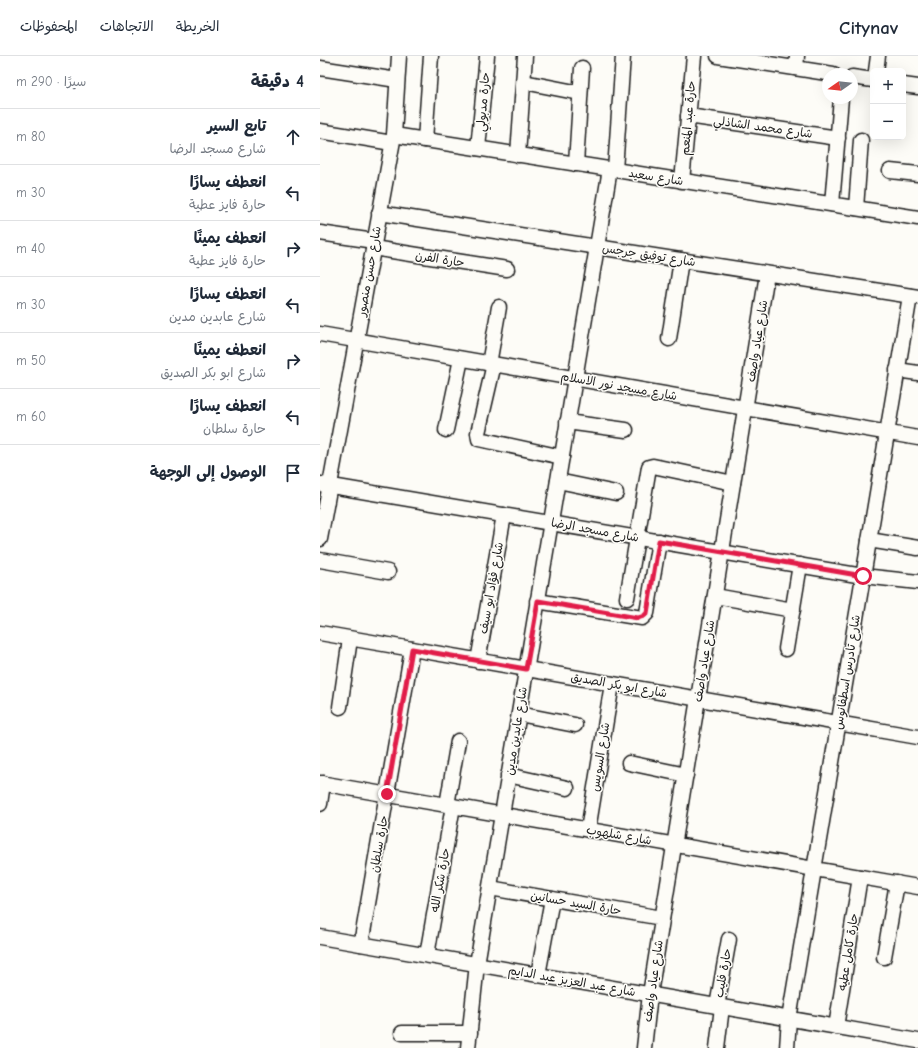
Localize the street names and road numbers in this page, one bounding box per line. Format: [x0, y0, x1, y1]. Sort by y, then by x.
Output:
street label: حارة مدبولي [473, 72, 497, 133]
street label: حارة عبد المنعم [678, 80, 700, 156]
street label: شارع محمد الشاذلي [712, 113, 813, 145]
street label: شارع سعيد [627, 166, 684, 190]
street label: شارع حسن منصور [354, 225, 386, 318]
street label: شارع توفيق جرجس [601, 241, 697, 271]
street label: حارة الفرن [414, 248, 466, 270]
street label: شارع عياد واصف [744, 299, 772, 383]
street label: شارع مسجد نور الاسلام [559, 369, 678, 405]
street label: شارع مسجد الرضا [550, 515, 640, 547]
street label: شارع فؤاد ابو سيف [476, 541, 508, 635]
street label: شارع تادرس اسطفانوس [831, 614, 865, 731]
street label: شارع عياد واصف [691, 619, 719, 703]
street label: شارع ابو بكر الصديق [569, 670, 668, 702]
street label: شارع عابدين مدين [502, 686, 532, 777]
street label: شارع السويس [588, 721, 614, 793]
street label: حارة سلطان [367, 814, 391, 874]
street label: شارع شلهوب [585, 822, 653, 850]
street label: حارة شكر الله [427, 847, 453, 913]
street label: حارة السيد حسانين [529, 888, 623, 918]
street label: حارة كامل عطيه [835, 912, 861, 992]
street label: شارع عياد واصف [640, 939, 668, 1023]
street label: حارة فليب [712, 947, 735, 999]
street label: شارع عبد العزيز عبد الدايم [507, 963, 637, 1001]

